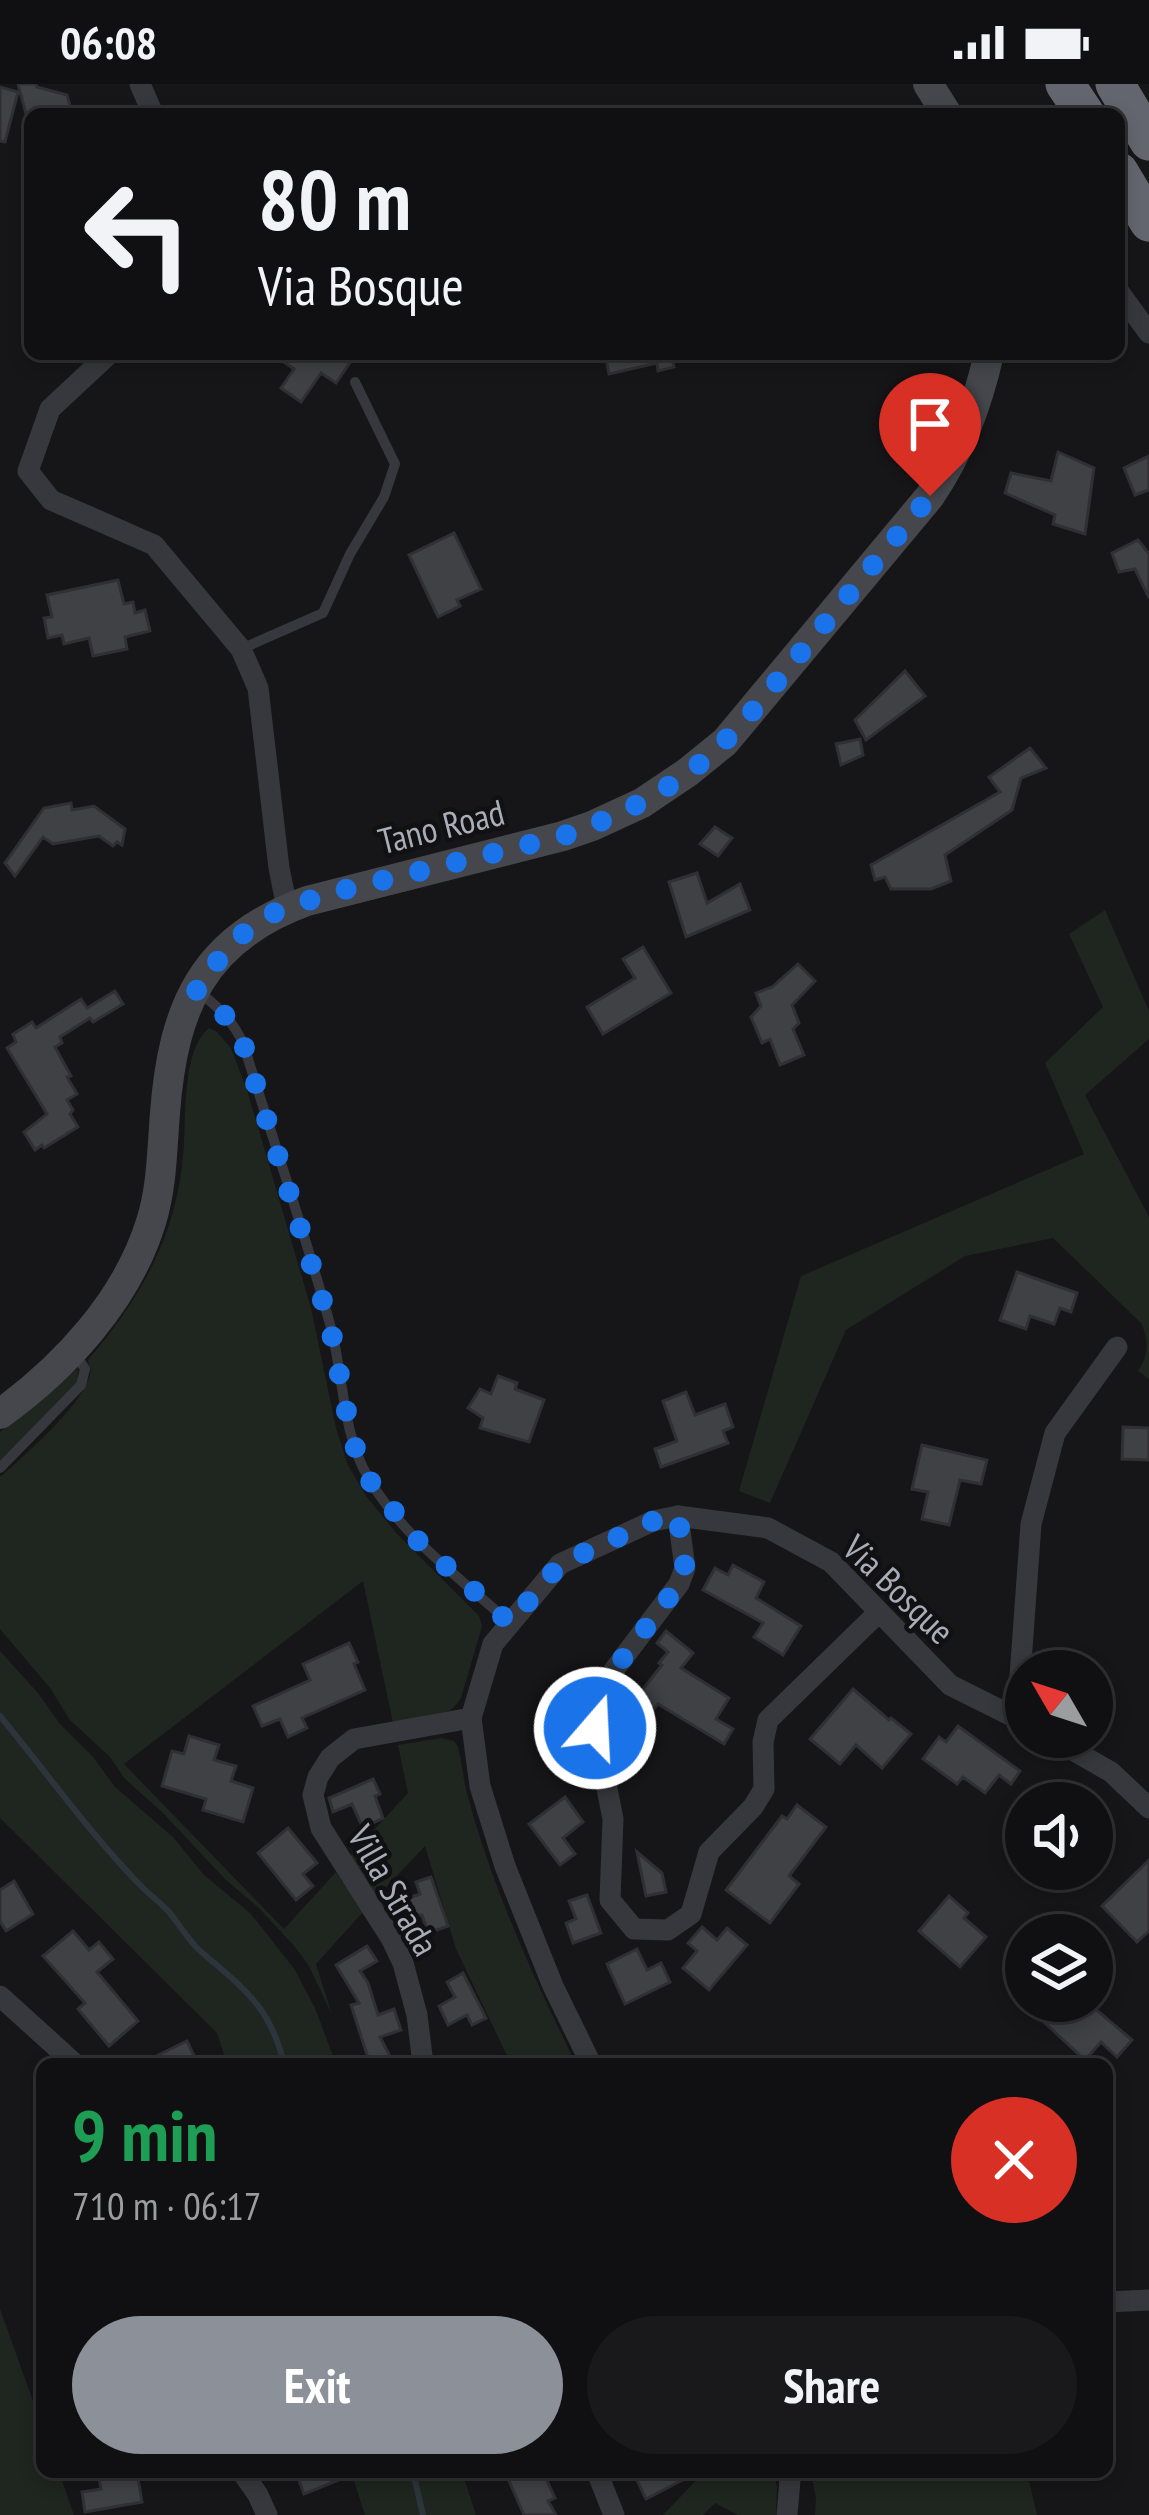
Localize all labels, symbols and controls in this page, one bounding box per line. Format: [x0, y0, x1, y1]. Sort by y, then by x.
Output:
text: 06:08 [60, 13, 157, 71]
text: 80 m [258, 144, 411, 253]
icon: left [60, 156, 216, 312]
text: Via Bosque [258, 250, 464, 320]
pin [879, 373, 981, 496]
icon: arrive [897, 391, 963, 457]
street label: Tano Road [373, 788, 509, 864]
street label: Via Bosque [833, 1524, 965, 1654]
north arrow [1005, 1650, 1113, 1758]
map controls [1005, 1650, 1113, 2022]
position arrow [532, 1665, 658, 1791]
button: sound [1005, 1782, 1113, 1890]
street label: Villa Strada [337, 1816, 450, 1964]
button: layers [1005, 1914, 1113, 2022]
text: 9 min [72, 2088, 217, 2181]
button: close [951, 2097, 1077, 2223]
text: 710 m · 06:17 [72, 2180, 261, 2231]
button: Exit [72, 2316, 563, 2454]
button: Share [587, 2316, 1077, 2454]

